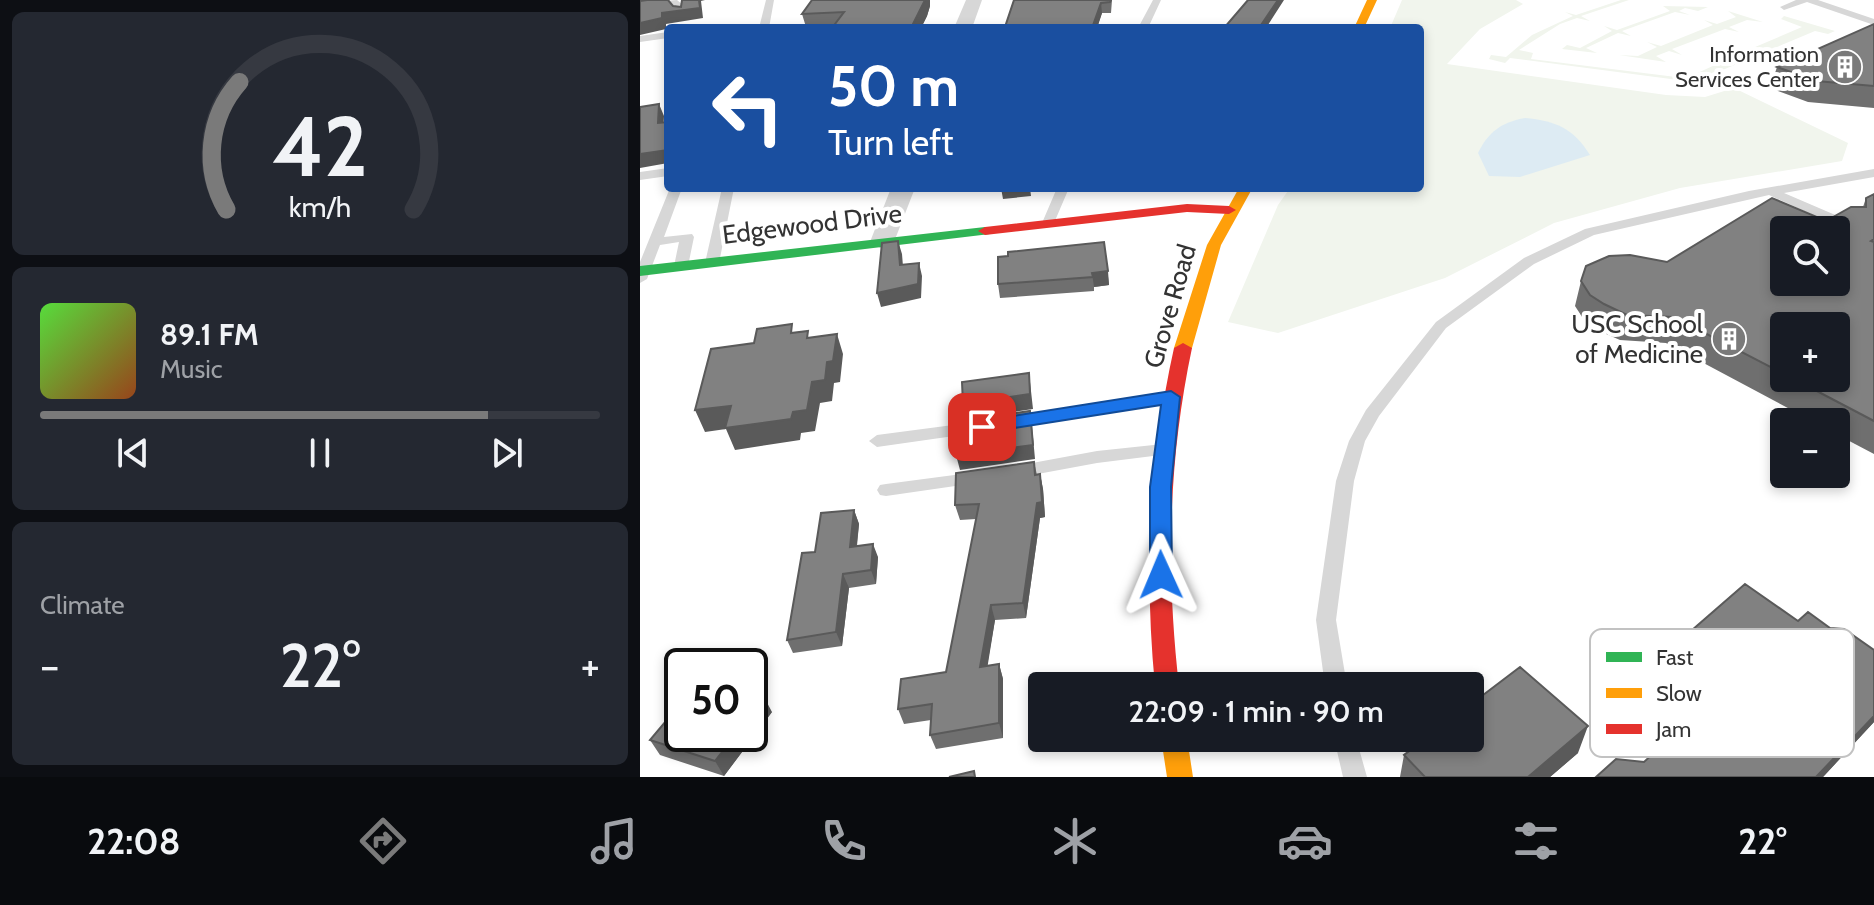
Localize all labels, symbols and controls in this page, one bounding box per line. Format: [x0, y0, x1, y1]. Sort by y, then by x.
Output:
place label: Information Services Center [1675, 41, 1819, 93]
building icon: Information Services Center [1826, 48, 1864, 86]
text: 50 m [828, 52, 959, 120]
icon: left [696, 56, 800, 160]
text: 42 [272, 95, 368, 196]
text: Turn left [828, 120, 953, 164]
text: km/h [289, 189, 351, 224]
street label: Edgewood Drive [720, 197, 904, 251]
map controls [1770, 216, 1850, 488]
button: search [1770, 216, 1850, 296]
street label: Grove Road [1137, 240, 1203, 372]
place label: USC School of Medicine [1571, 308, 1703, 370]
button: + [1770, 312, 1850, 392]
text: 89.1 FM [160, 316, 259, 353]
building icon: USC School of Medicine [1710, 320, 1748, 358]
text: Music [160, 353, 223, 385]
pin [948, 393, 1016, 461]
icon: arrive [960, 405, 1004, 449]
button: − [1770, 408, 1850, 488]
icon: previous [111, 431, 155, 475]
icon: pause [298, 431, 342, 475]
icon: next [485, 431, 529, 475]
position arrow [1119, 533, 1203, 617]
text: Climate [40, 589, 125, 621]
text: 22° [280, 629, 360, 702]
legend [1590, 629, 1854, 757]
text: − [40, 639, 59, 692]
text: + [581, 639, 600, 692]
text: Fast [1656, 644, 1694, 671]
speed limit sign: 50 [664, 648, 768, 752]
text: Slow [1656, 680, 1702, 707]
text: 22:09 · 1 min · 90 m [1128, 693, 1384, 730]
text: Jam [1655, 716, 1691, 743]
icon: directions [355, 813, 411, 869]
icon: music [586, 813, 642, 869]
icon: phone [816, 813, 872, 869]
icon: climate [1047, 813, 1103, 869]
icon: car [1277, 813, 1333, 869]
icon: filters [1508, 813, 1564, 869]
text: 22:08 [87, 819, 181, 863]
text: 22° [1738, 819, 1787, 863]

